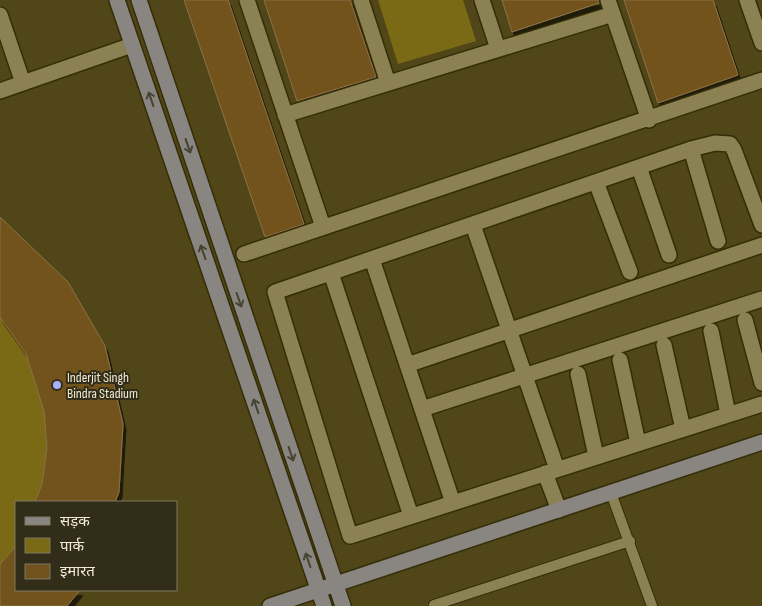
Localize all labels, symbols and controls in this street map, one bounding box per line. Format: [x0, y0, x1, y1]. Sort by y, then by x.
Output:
one-way arrow [145, 91, 155, 107]
one-way arrow [183, 137, 193, 153]
one-way arrow [198, 245, 207, 261]
one-way arrow [235, 291, 245, 307]
place label: Inderjit Singh Bindra Stadium [67, 369, 138, 402]
marker: Inderjit Singh Bindra Stadium [51, 379, 63, 391]
one-way arrow [250, 398, 260, 414]
one-way arrow [287, 445, 296, 461]
legend [15, 501, 178, 591]
text: सड़क [60, 512, 90, 531]
text: पार्क [60, 537, 84, 556]
one-way arrow [303, 553, 312, 568]
text: इमारत [60, 562, 95, 581]

